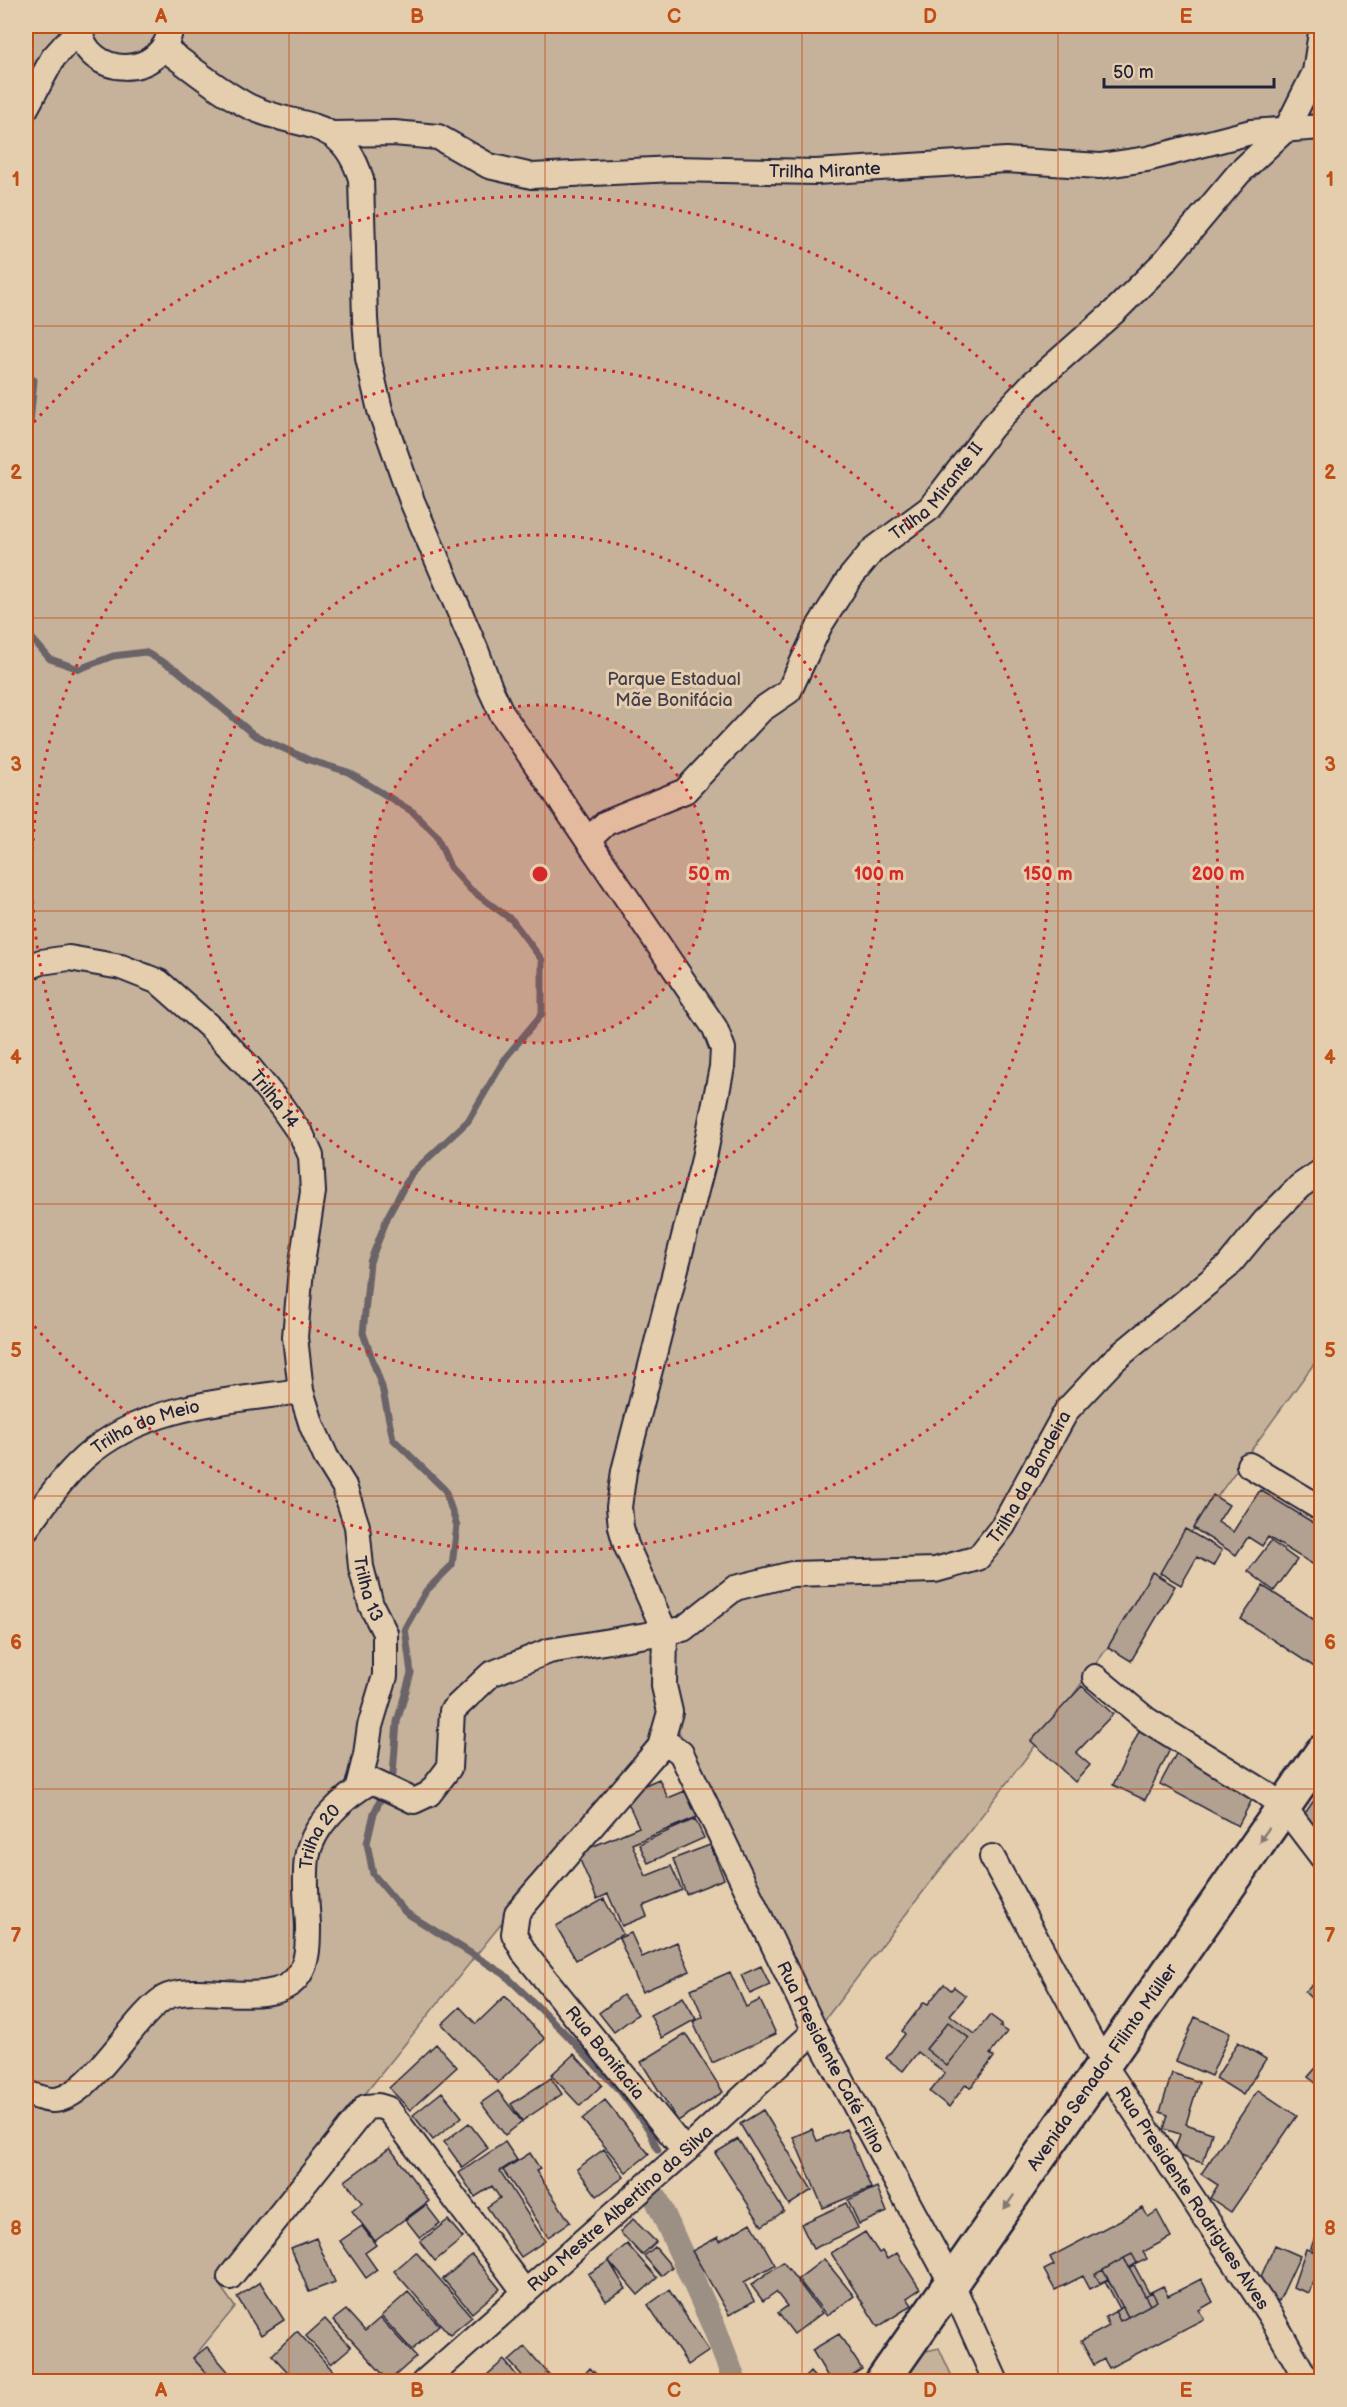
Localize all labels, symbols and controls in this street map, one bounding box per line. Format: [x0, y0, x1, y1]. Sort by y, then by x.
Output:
text: A [154, 5, 168, 29]
text: B [410, 5, 424, 29]
text: C [667, 5, 681, 29]
text: D [923, 5, 937, 29]
text: E [1180, 5, 1193, 29]
scale bar [1104, 51, 1274, 89]
text: 50 m [1113, 62, 1154, 83]
street label: Trilha Mirante [769, 158, 881, 183]
text: 1 [12, 168, 20, 192]
text: 1 [1326, 168, 1334, 192]
street label: Trilha Mirante II [886, 438, 987, 545]
text: 2 [10, 461, 22, 485]
text: 2 [1324, 461, 1336, 485]
park label: Parque Estadual Mãe Bonifácia [607, 669, 741, 711]
text: 3 [10, 753, 22, 777]
text: 3 [1324, 753, 1336, 777]
centre of rings [530, 864, 550, 884]
text: 50 m [688, 864, 730, 885]
text: 100 m [854, 864, 904, 885]
text: 150 m [1023, 864, 1073, 885]
text: 200 m [1191, 864, 1245, 885]
text: 4 [10, 1046, 22, 1070]
text: 4 [1324, 1046, 1336, 1070]
street label: Trilha 14 [245, 1066, 303, 1132]
text: 5 [10, 1339, 22, 1363]
text: 5 [1324, 1339, 1336, 1363]
street label: Trilha do Meio [87, 1396, 202, 1459]
street label: Trilha da Bandeira [983, 1407, 1075, 1548]
street label: Trilha 13 [349, 1555, 388, 1625]
text: 6 [10, 1631, 22, 1655]
text: 6 [1324, 1631, 1336, 1655]
street label: Trilha 20 [296, 1800, 345, 1870]
one-way arrow [1258, 1826, 1270, 1842]
text: 7 [10, 1924, 22, 1948]
text: 7 [1324, 1924, 1336, 1948]
street label: Rua Presidente Café Filho [772, 1958, 889, 2157]
street label: Avenida Senador Filinto Müller [1023, 1960, 1182, 2175]
street label: Rua Bonifacia [561, 2002, 649, 2104]
street label: Rua Presidente Rodrigues Alves [1110, 2083, 1273, 2314]
street label: Rua Mestre Albertino da Silva [523, 2121, 717, 2296]
one-way arrow [1003, 2193, 1015, 2209]
text: 8 [10, 2217, 22, 2241]
text: 8 [1324, 2217, 1336, 2241]
text: A [154, 2379, 168, 2403]
text: B [410, 2379, 424, 2403]
text: C [667, 2379, 681, 2403]
text: D [923, 2379, 937, 2403]
text: E [1180, 2379, 1193, 2403]

